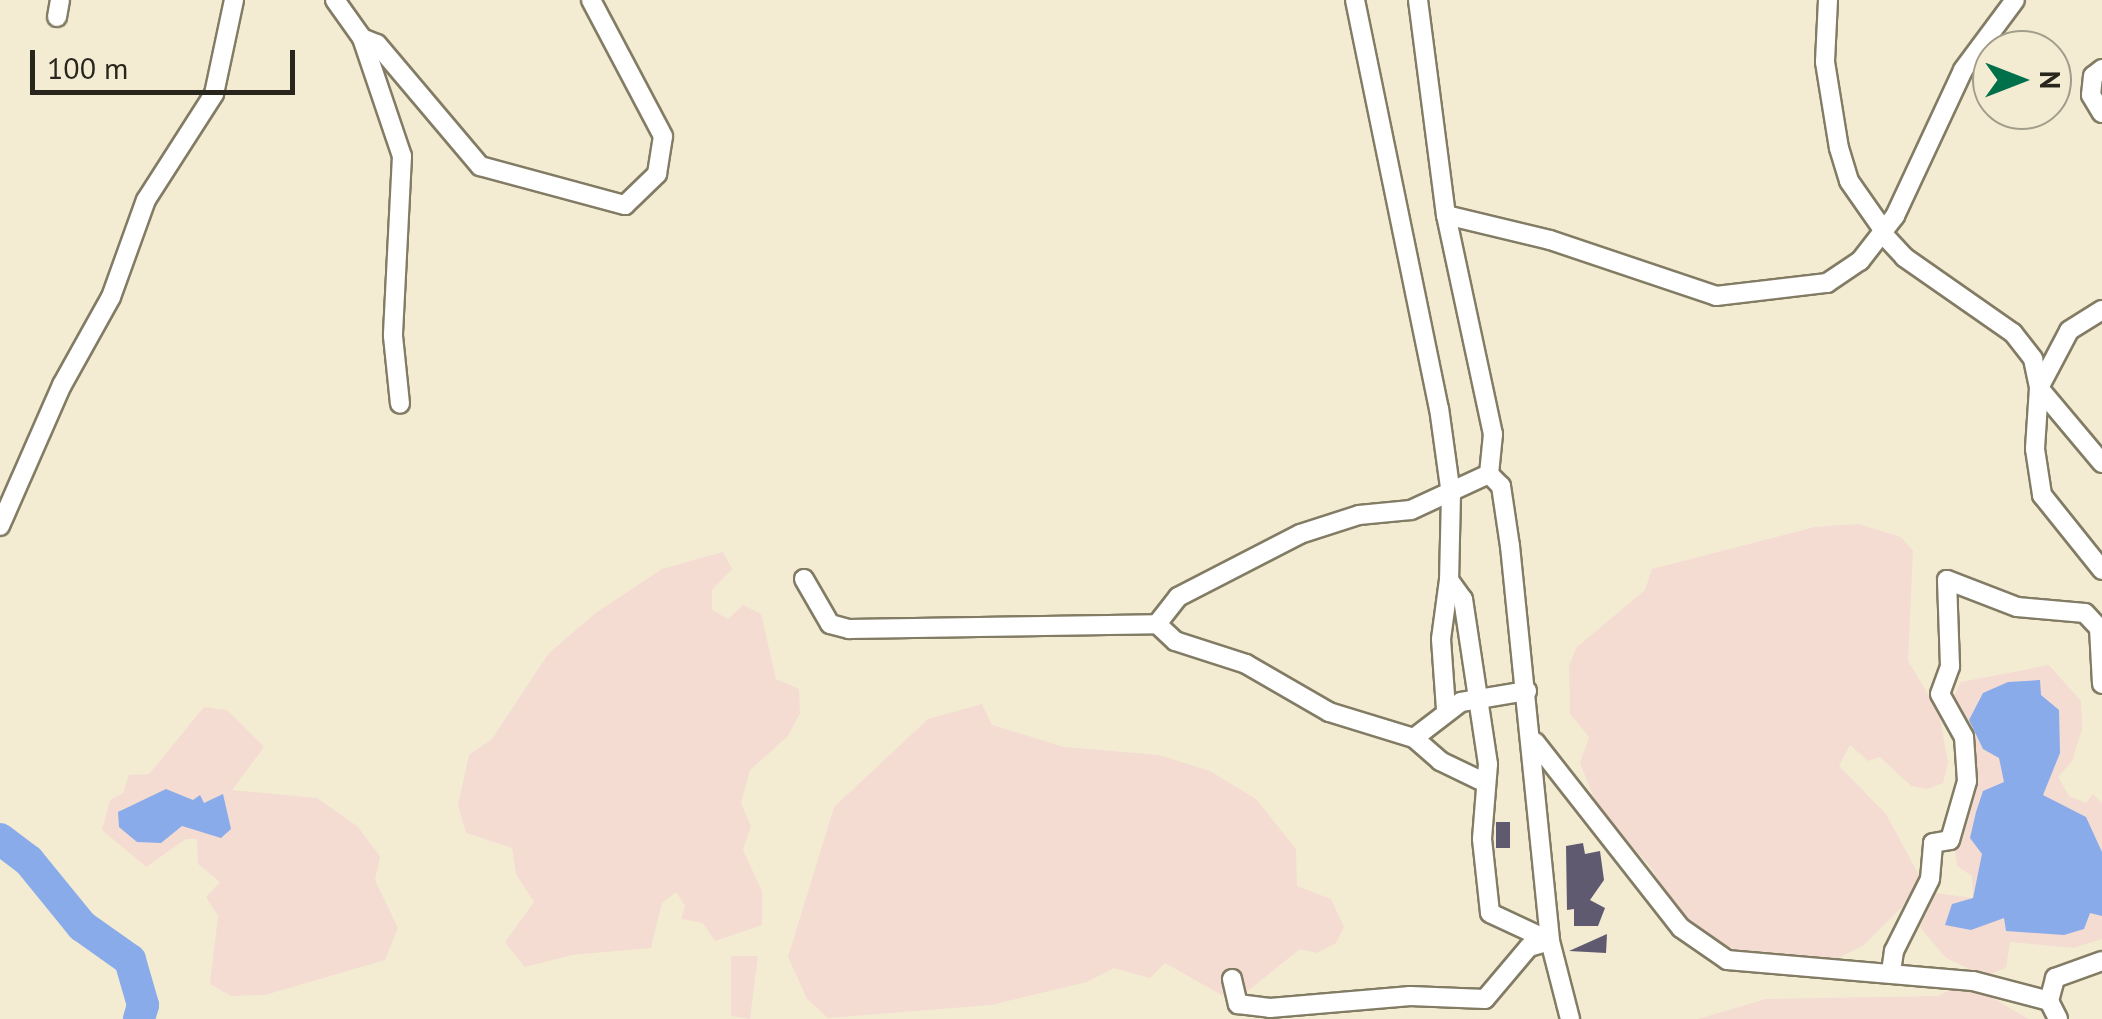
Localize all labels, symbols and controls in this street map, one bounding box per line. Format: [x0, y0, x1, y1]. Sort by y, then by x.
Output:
scale bar [35, 30, 300, 92]
north arrow [1972, 30, 2072, 130]
text: 100 m [47, 48, 128, 87]
text: N [2032, 71, 2069, 89]

